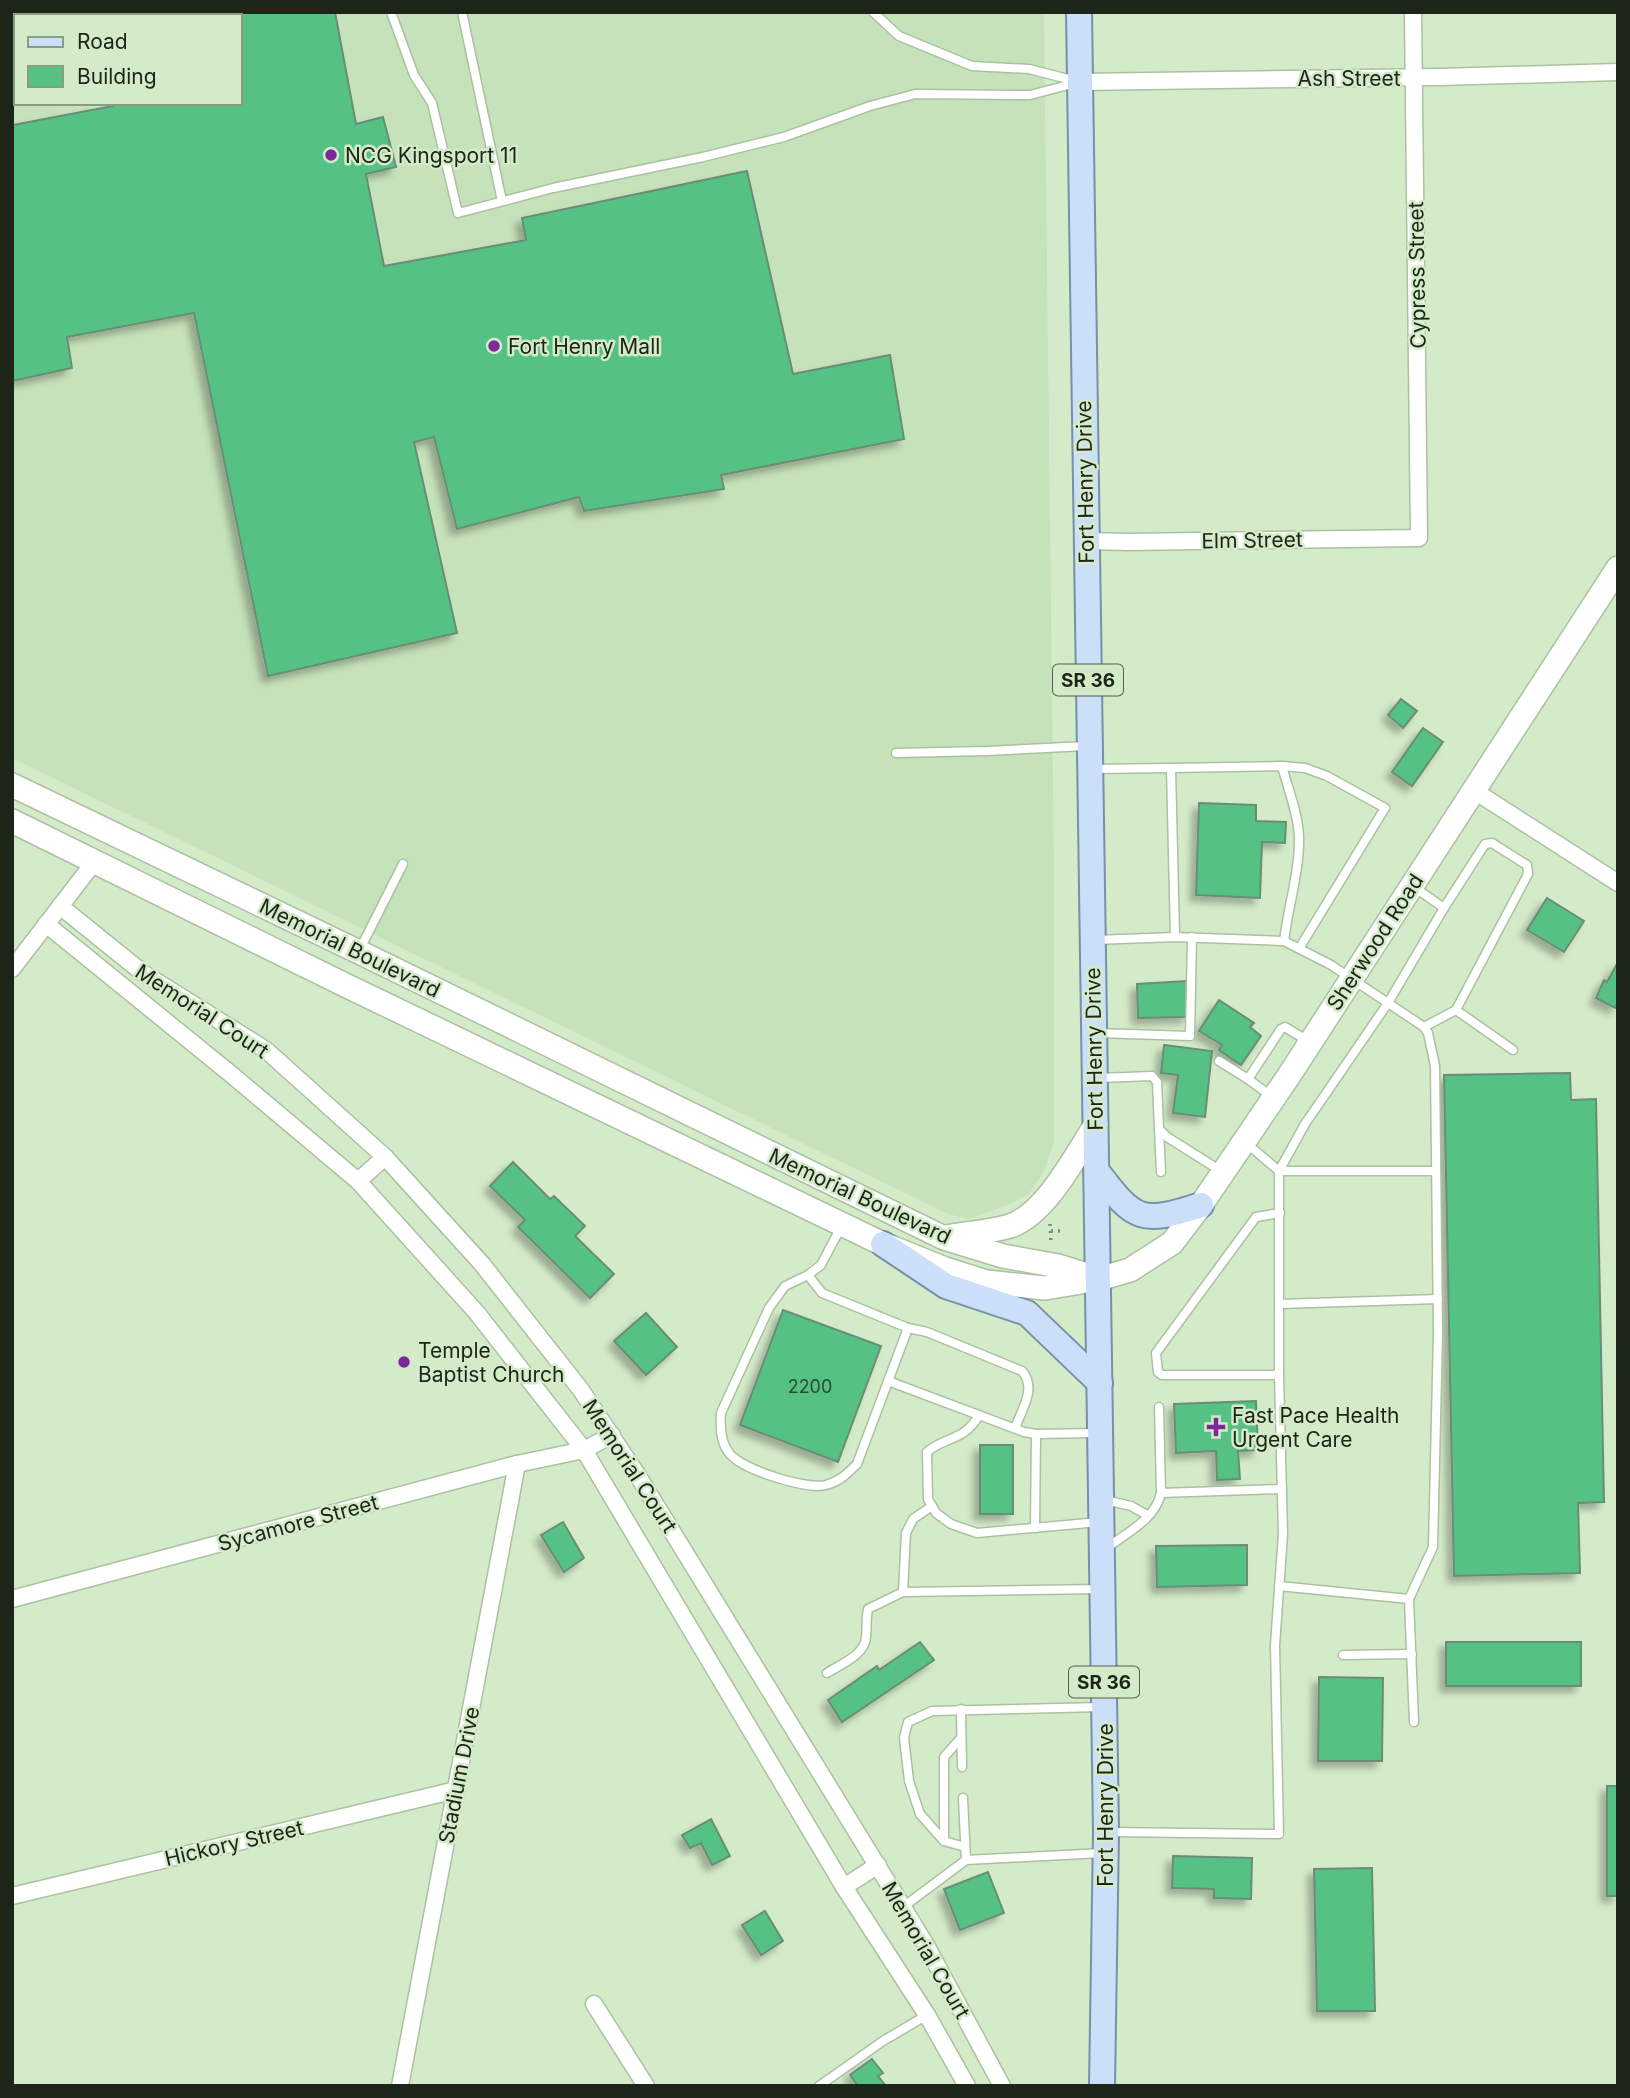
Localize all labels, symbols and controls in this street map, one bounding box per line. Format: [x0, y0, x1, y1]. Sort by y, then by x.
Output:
legend [14, 14, 242, 105]
text: Road [77, 29, 128, 54]
text: Building [77, 64, 157, 89]
street label: Ash Street [1297, 66, 1401, 91]
place label: NCG Kingsport 11 [345, 143, 517, 168]
marker: NCG Kingsport 11 [323, 147, 339, 163]
street label: Cypress Street [1403, 201, 1431, 349]
place label: Fort Henry Mall [508, 334, 660, 359]
marker: Fort Henry Mall [486, 338, 502, 354]
street label: Fort Henry Drive [1071, 400, 1099, 564]
street label: Elm Street [1201, 527, 1303, 553]
road number: SR 36 [1053, 664, 1123, 695]
street label: Sherwood Road [1322, 869, 1428, 1015]
street label: Memorial Boulevard [256, 893, 444, 1003]
street label: Memorial Court [131, 959, 273, 1063]
street label: Fort Henry Drive [1080, 967, 1108, 1131]
street label: Memorial Boulevard [765, 1143, 955, 1249]
place label: Temple Baptist Church [418, 1338, 564, 1387]
marker: Temple Baptist Church [396, 1354, 412, 1370]
house number: 2200 [788, 1376, 832, 1397]
street label: Memorial Court [578, 1395, 682, 1537]
place label: Fast Pace Health Urgent Care [1232, 1403, 1399, 1452]
marker: Fast Pace Health Urgent Care [1206, 1417, 1226, 1437]
street label: Sycamore Street [215, 1490, 381, 1556]
road number: SR 36 [1069, 1666, 1139, 1698]
street label: Stadium Drive [433, 1704, 485, 1846]
street label: Fort Henry Drive [1093, 1723, 1118, 1887]
street label: Hickory Street [162, 1815, 306, 1871]
street label: Memorial Court [877, 1877, 975, 2023]

